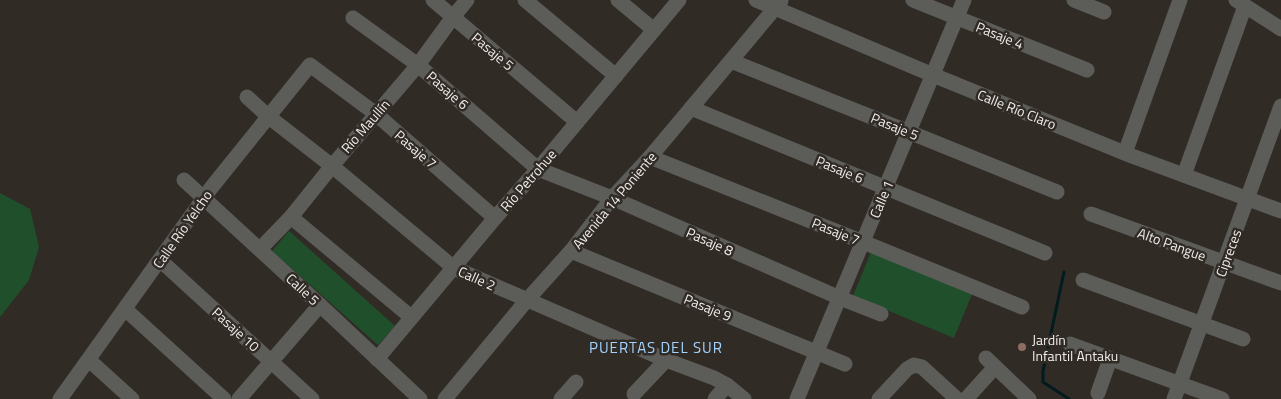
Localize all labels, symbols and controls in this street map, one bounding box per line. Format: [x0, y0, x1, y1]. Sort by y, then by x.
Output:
street label: Pasaje 4 [973, 16, 1027, 54]
street label: Pasaje 5 [467, 27, 519, 75]
street label: Pasaje 6 [422, 66, 474, 114]
street label: Calle Río Claro [974, 84, 1060, 134]
street label: Río Maullín [336, 94, 394, 158]
street label: Pasaje 5 [868, 107, 922, 145]
street label: Pasaje 7 [390, 125, 442, 173]
street label: Río Petrohue [495, 144, 561, 216]
street label: Avenida 14 Poniente [567, 147, 661, 253]
street label: Pasaje 6 [813, 150, 867, 188]
street label: Calle 1 [864, 177, 898, 221]
street label: Calle Río Yelcho [147, 186, 217, 272]
street label: Pasaje 7 [809, 212, 863, 250]
street label: Pasaje 8 [683, 221, 737, 261]
street label: Alto Pangue [1135, 222, 1209, 266]
street label: Cipreces [1210, 226, 1246, 280]
street label: Calle 2 [455, 260, 499, 296]
street label: Calle 5 [282, 268, 325, 310]
street label: Pasaje 9 [681, 288, 735, 326]
street label: Pasaje 10 [208, 302, 265, 356]
place label: Jardín Infantil Antaku [1032, 329, 1118, 366]
district label: PUERTAS DEL SUR [589, 336, 723, 359]
marker: Jardín Infantil Antaku [1016, 341, 1028, 353]

